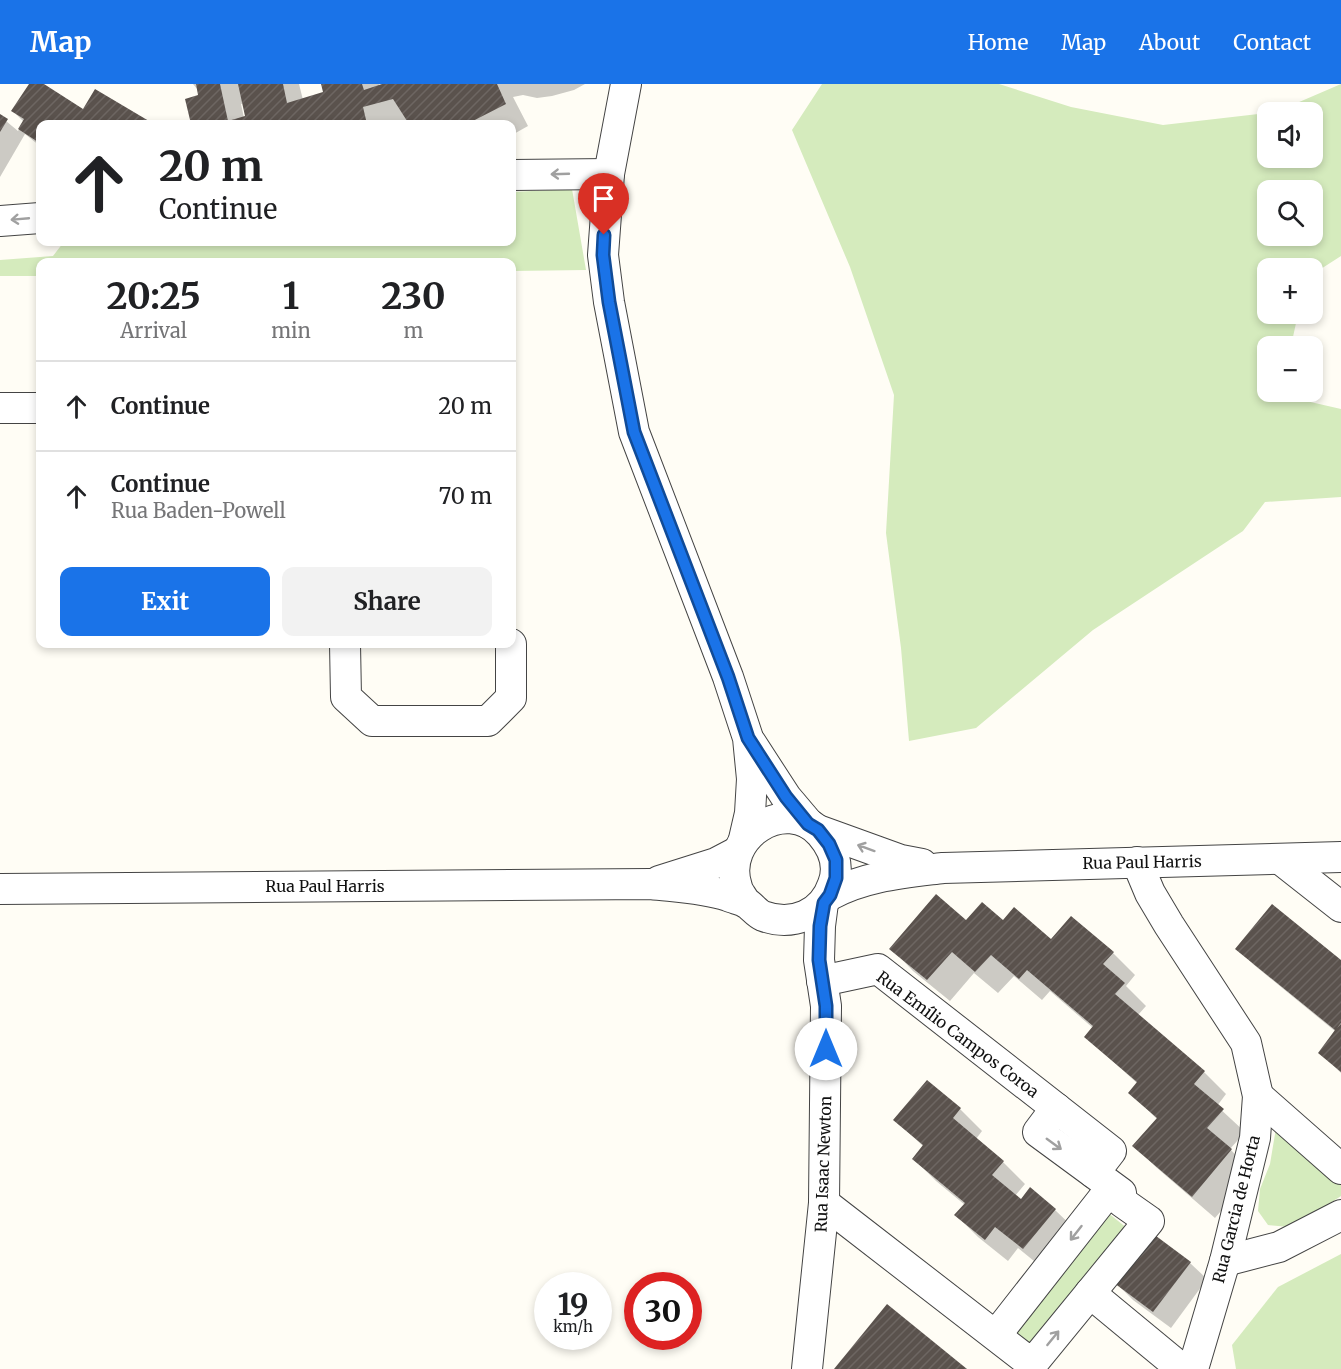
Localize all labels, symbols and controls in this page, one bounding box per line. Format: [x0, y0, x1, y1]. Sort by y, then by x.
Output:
text: Map [30, 24, 92, 60]
text: Home [968, 29, 1028, 56]
text: Map [1061, 29, 1106, 56]
text: About [1139, 29, 1200, 56]
text: Contact [1233, 29, 1311, 56]
map controls [1257, 102, 1323, 402]
button: sound [1257, 102, 1323, 168]
text: 20 m [159, 140, 263, 192]
icon: ahead [60, 144, 138, 222]
one-way arrow [551, 168, 571, 179]
pin [578, 173, 629, 235]
button: search [1257, 180, 1323, 246]
icon: arrive [587, 182, 620, 215]
text: Continue [159, 192, 277, 226]
one-way arrow [11, 214, 31, 225]
button: + [1257, 258, 1323, 324]
text: 20:25 [106, 274, 201, 319]
text: 1 [283, 274, 299, 319]
text: 230 [381, 274, 446, 319]
text: Arrival [120, 318, 187, 343]
text: min [271, 318, 311, 343]
text: m [403, 318, 423, 343]
button: − [1257, 336, 1323, 402]
icon: ahead [60, 390, 93, 423]
text: Continue [111, 392, 210, 420]
text: 20 m [438, 392, 492, 420]
text: Continue [111, 470, 210, 498]
icon: ahead [60, 480, 93, 513]
text: 70 m [439, 482, 492, 510]
text: Rua Baden-Powell [111, 498, 286, 523]
button: Exit [60, 567, 270, 636]
button: Share [282, 567, 492, 636]
one-way arrow [857, 842, 876, 853]
street label: Rua Paul Harris [1082, 851, 1202, 873]
street label: Rua Paul Harris [265, 876, 385, 896]
street label: Rua Emílio Campos Coroa [873, 966, 1043, 1102]
position arrow [794, 1017, 858, 1081]
street label: Rua Isaac Newton [811, 1095, 835, 1233]
street label: Rua Garcia de Horta [1208, 1133, 1264, 1285]
one-way arrow [1046, 1138, 1062, 1150]
one-way arrow [1070, 1225, 1083, 1241]
speed limit sign: 30 [624, 1272, 702, 1350]
text: 19 [557, 1285, 589, 1323]
text: km/h [553, 1317, 593, 1336]
one-way arrow [1047, 1330, 1060, 1346]

